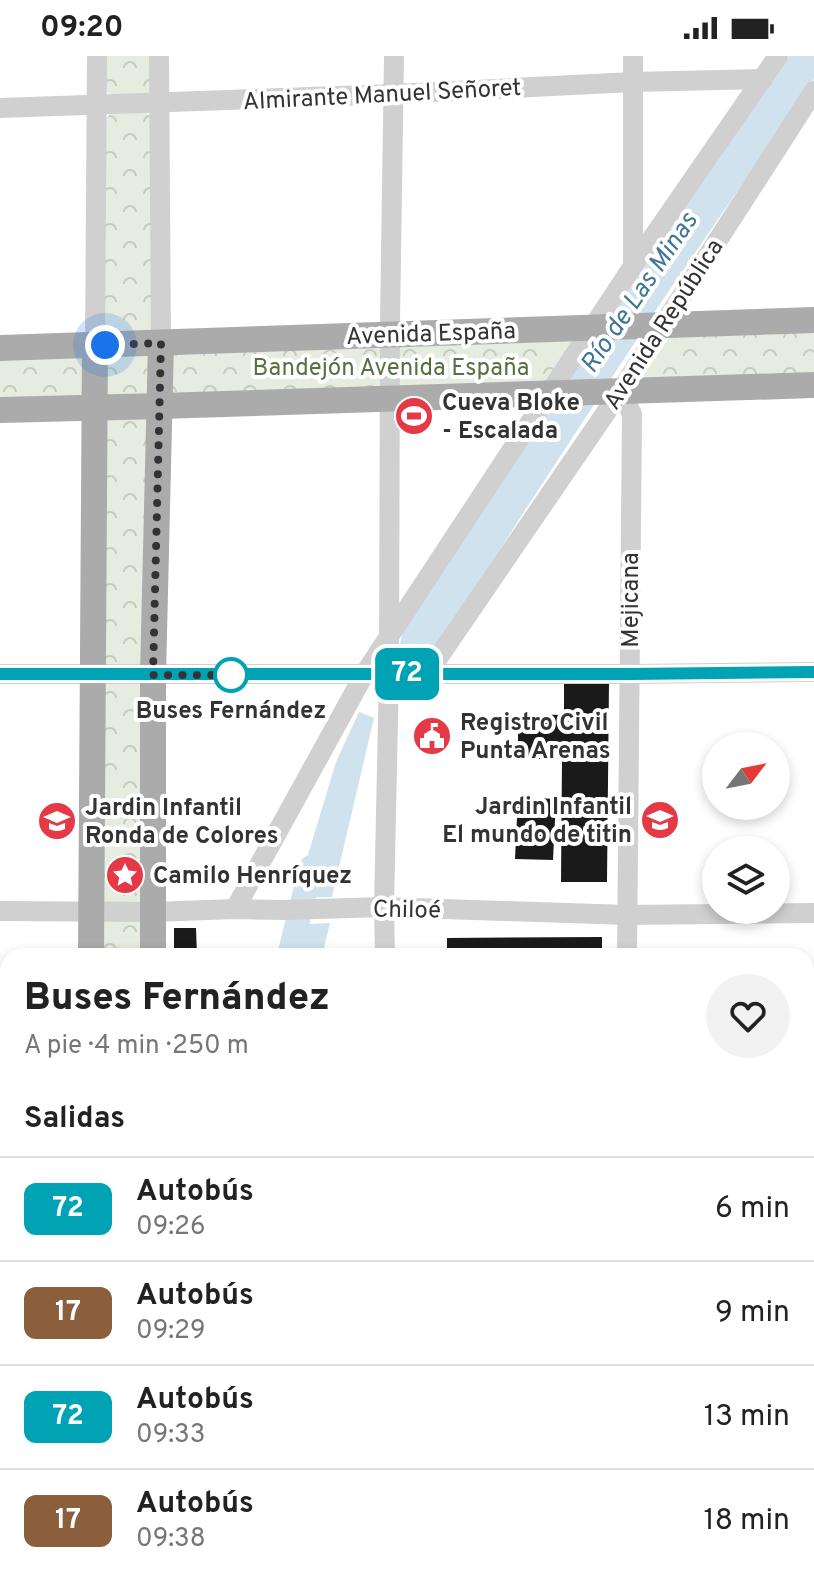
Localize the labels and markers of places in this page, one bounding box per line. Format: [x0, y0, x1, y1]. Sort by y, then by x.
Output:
place label: Cueva Bloke - Escalada [442, 389, 580, 447]
sports icon: Cueva Bloke - Escalada [393, 395, 435, 437]
marker: Buses Fernández [214, 658, 248, 692]
place label: Buses Fernández [136, 697, 326, 727]
place label: Registro Civil Punta Arenas [460, 709, 611, 767]
public building icon: Registro Civil Punta Arenas [411, 715, 453, 757]
place label: Jardin Infantil El mundo de titin [442, 793, 632, 851]
place label: Jardin Infantil Ronda de Colores [85, 794, 278, 852]
school or university icon: Jardin Infantil El mundo de titin [639, 799, 681, 841]
school or university icon: Jardin Infantil Ronda de Colores [36, 800, 78, 842]
place icon: Camilo Henríquez [104, 854, 146, 896]
place label: Camilo Henríquez [153, 862, 352, 892]

